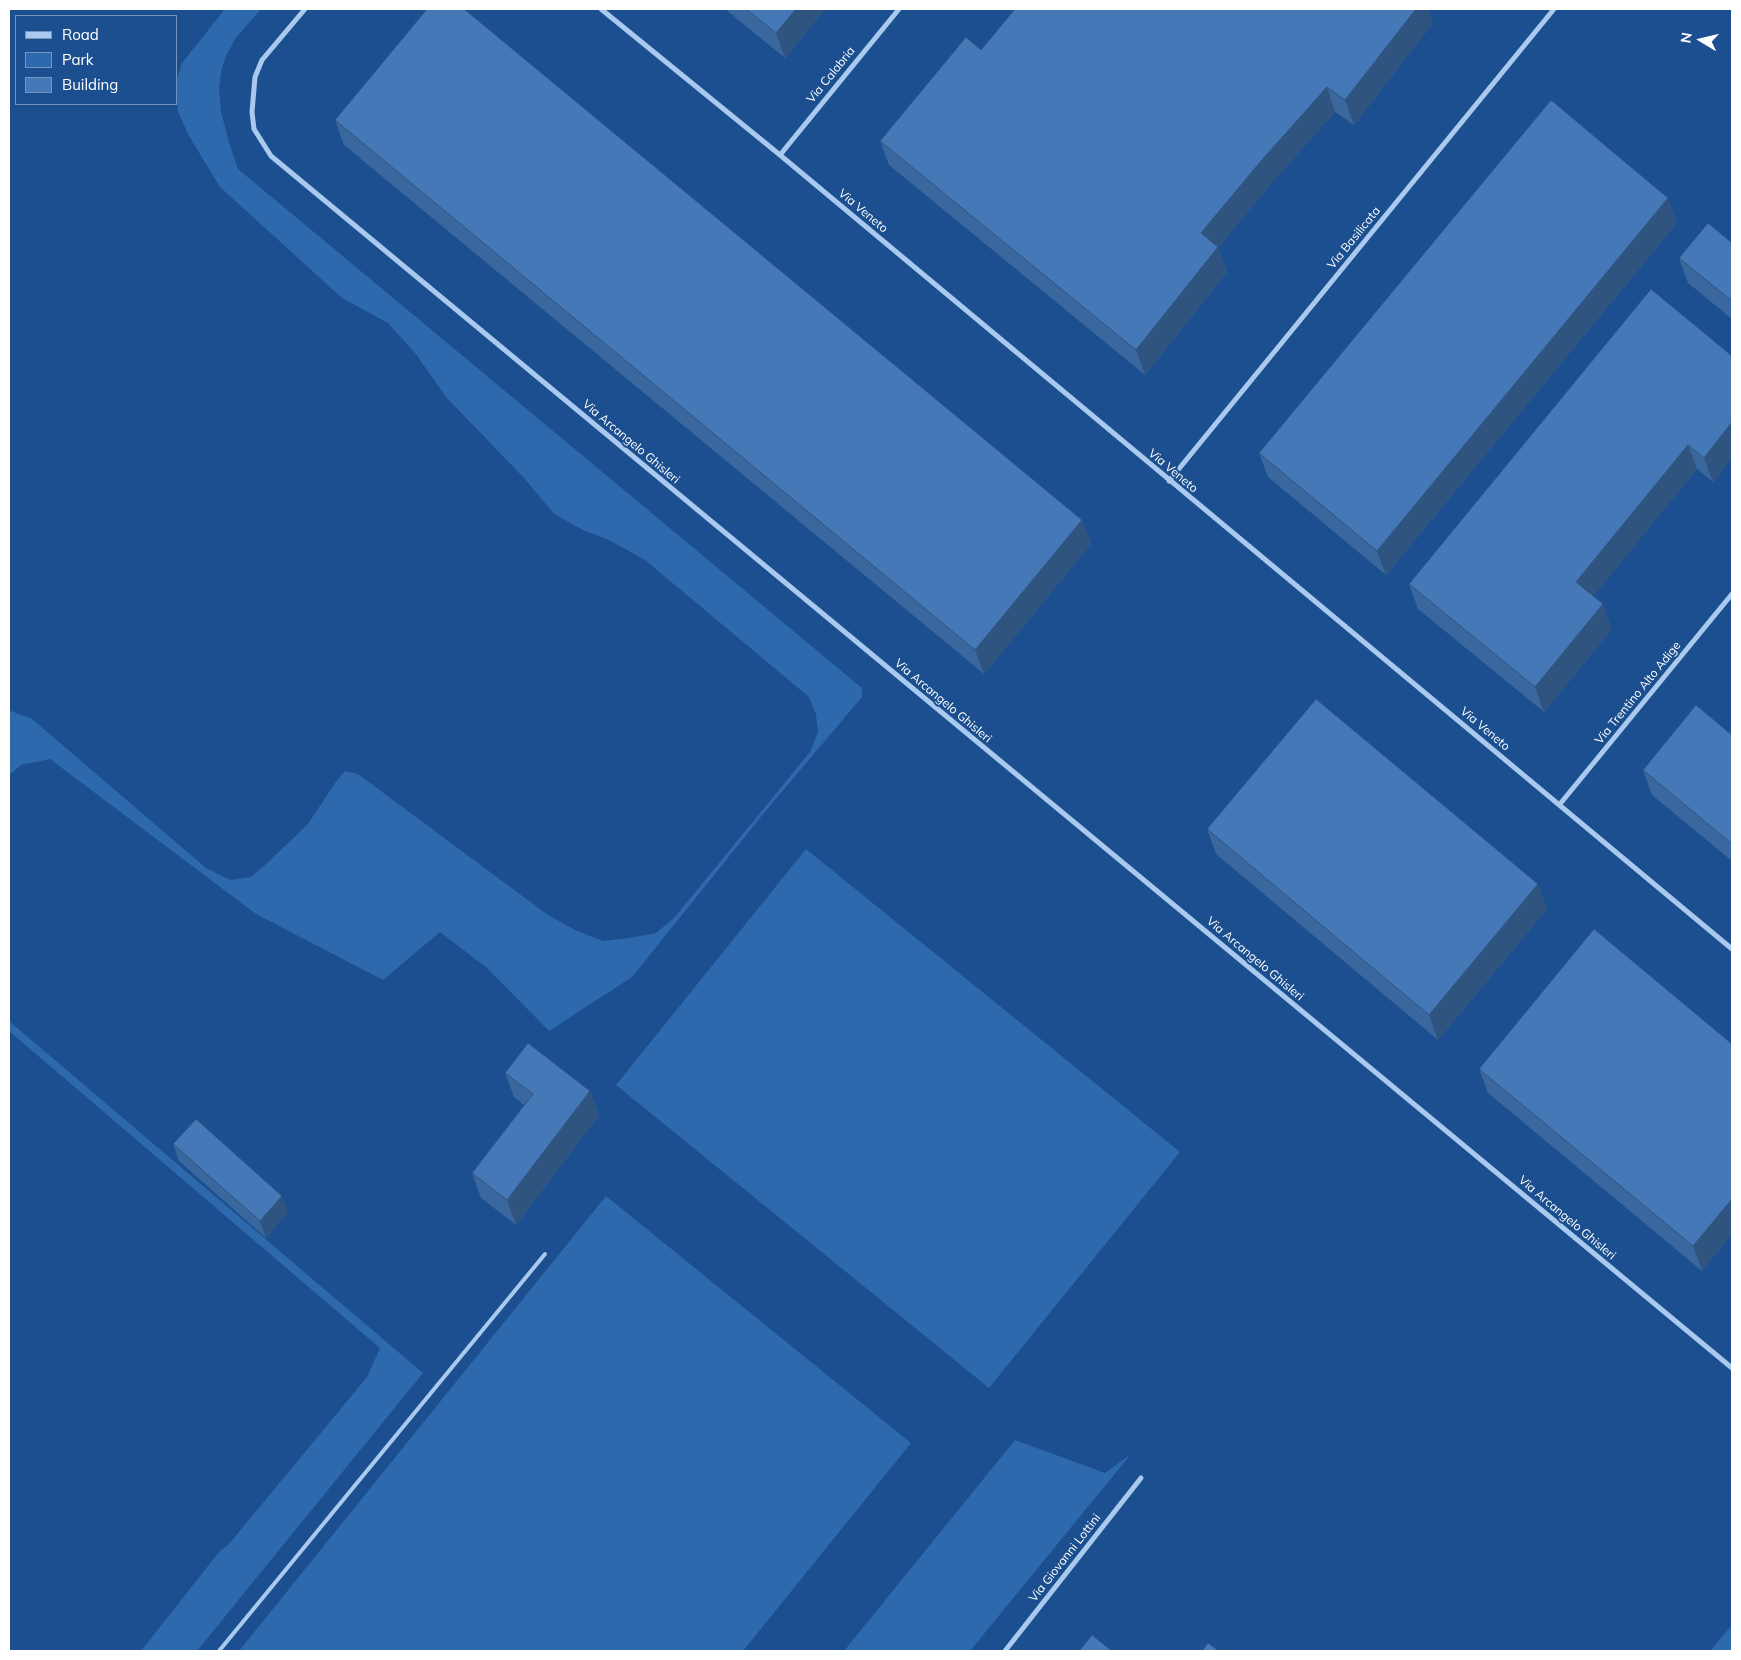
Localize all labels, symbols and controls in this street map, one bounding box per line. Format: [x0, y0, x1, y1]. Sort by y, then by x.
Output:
legend [15, 15, 178, 105]
north arrow [1676, 15, 1726, 65]
text: Road [62, 25, 99, 44]
text: N [1676, 31, 1696, 44]
street label: Via Calabria [804, 44, 858, 106]
text: Park [62, 50, 94, 69]
text: Building [62, 75, 118, 94]
street label: Via Veneto [835, 186, 891, 236]
street label: Via Basilicata [1325, 204, 1383, 272]
street label: Via Arcangelo Ghisleri [579, 397, 683, 487]
street label: Via Veneto [1145, 446, 1201, 496]
street label: Via Trentino Alto Adige [1592, 639, 1684, 747]
street label: Via Arcangelo Ghisleri [891, 656, 995, 746]
street label: Via Veneto [1457, 704, 1513, 754]
street label: Via Arcangelo Ghisleri [1203, 914, 1307, 1004]
street label: Via Arcangelo Ghisleri [1515, 1173, 1619, 1263]
street label: Via Giovanni Lottini [1026, 1511, 1104, 1605]

